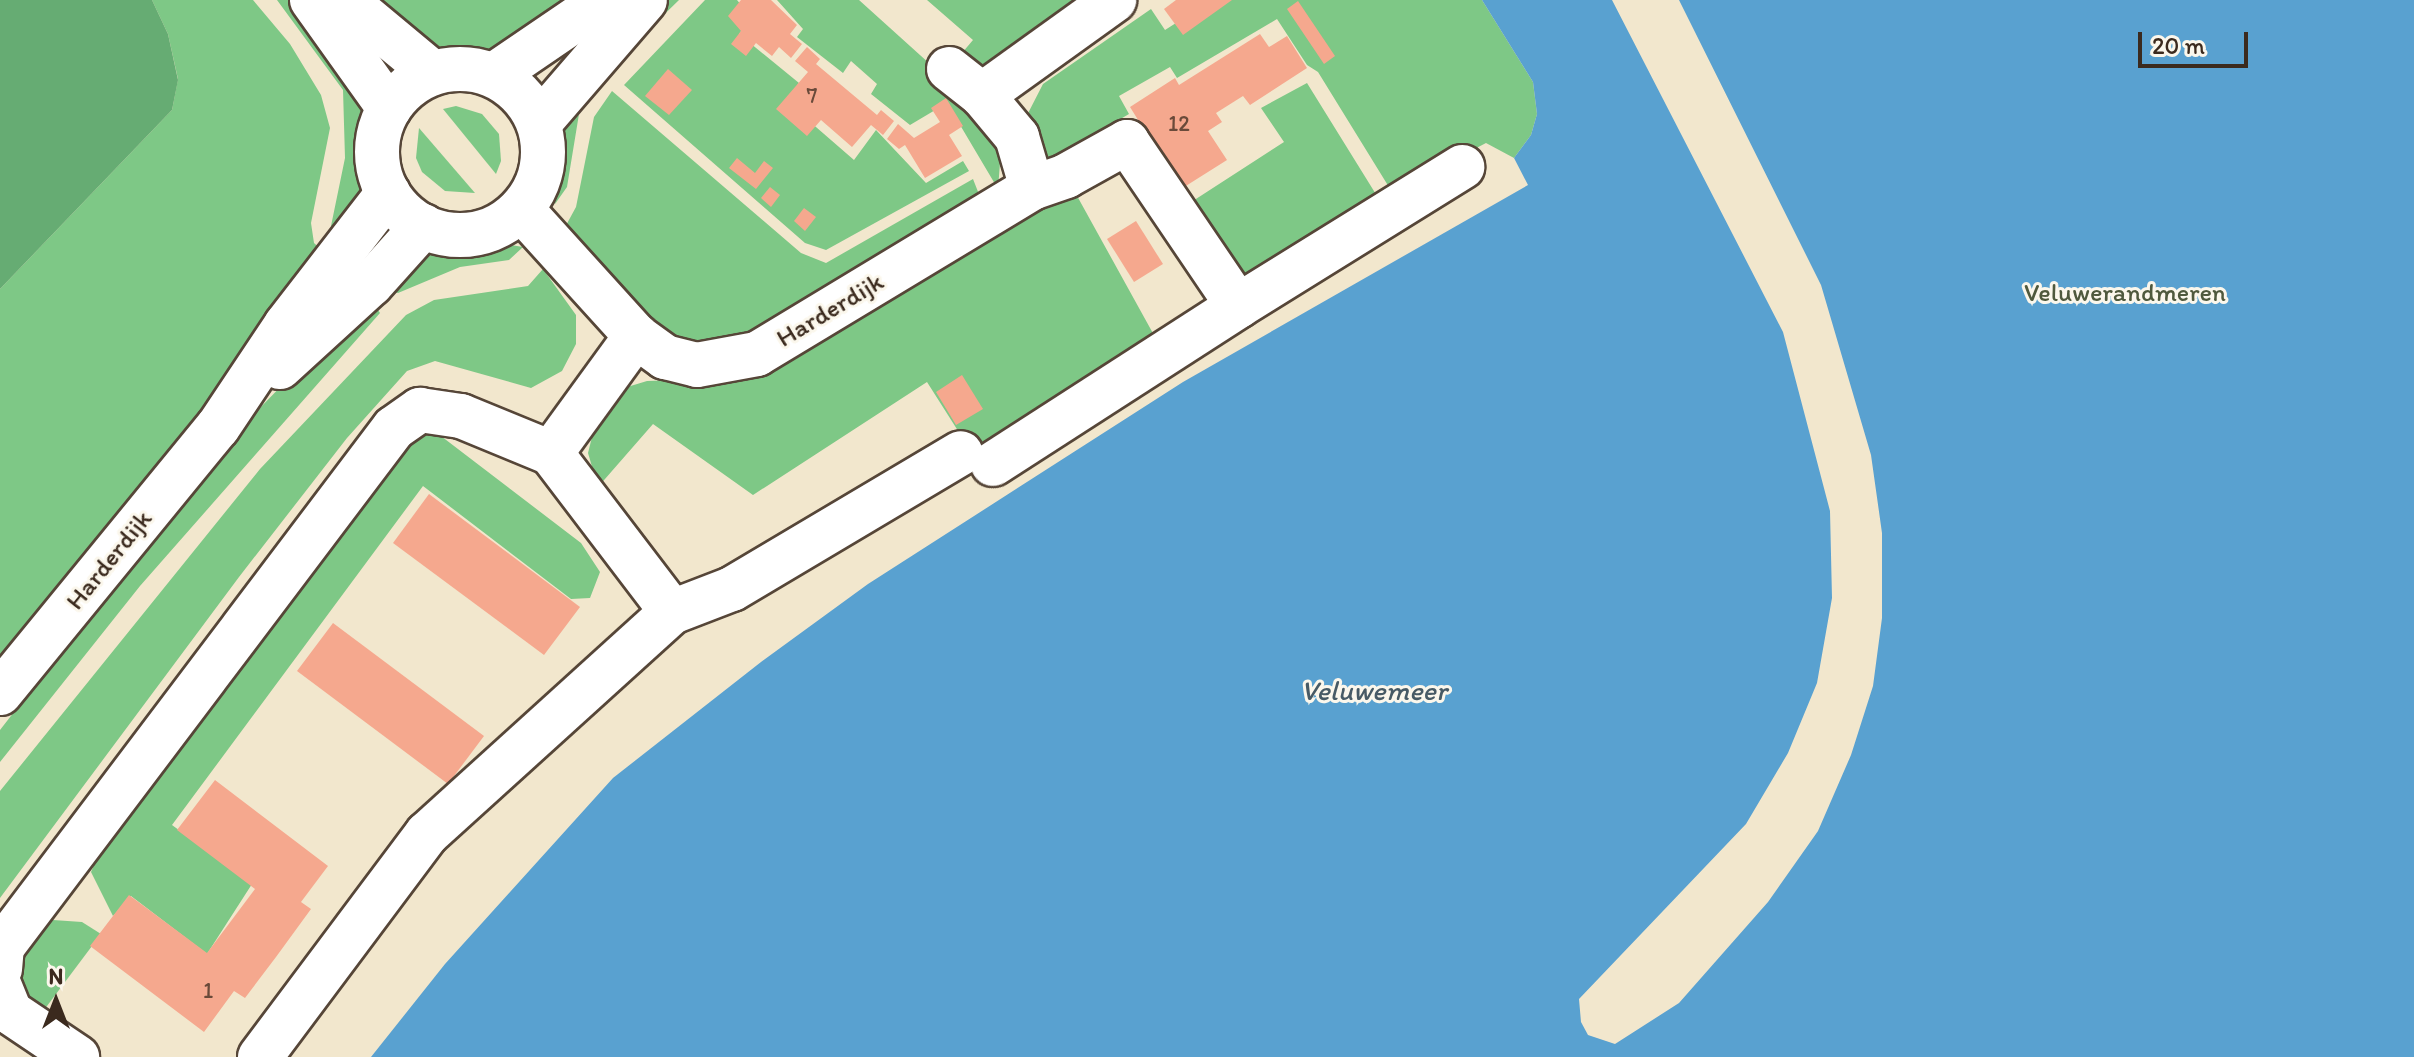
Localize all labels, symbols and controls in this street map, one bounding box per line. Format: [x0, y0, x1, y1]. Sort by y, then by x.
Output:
scale bar [2142, 16, 2252, 66]
text: 20 m [2152, 31, 2205, 60]
house number: 7 [807, 83, 817, 109]
house number: 12 [1168, 111, 1190, 137]
street label: Harderdijk [771, 266, 889, 354]
park label: Veluwerandmeren [2024, 277, 2226, 309]
street label: Harderdijk [59, 504, 159, 616]
water label: Veluwemeer [1301, 673, 1447, 707]
north arrow [16, 961, 96, 1041]
text: N [49, 963, 63, 990]
house number: 1 [203, 978, 213, 1004]

